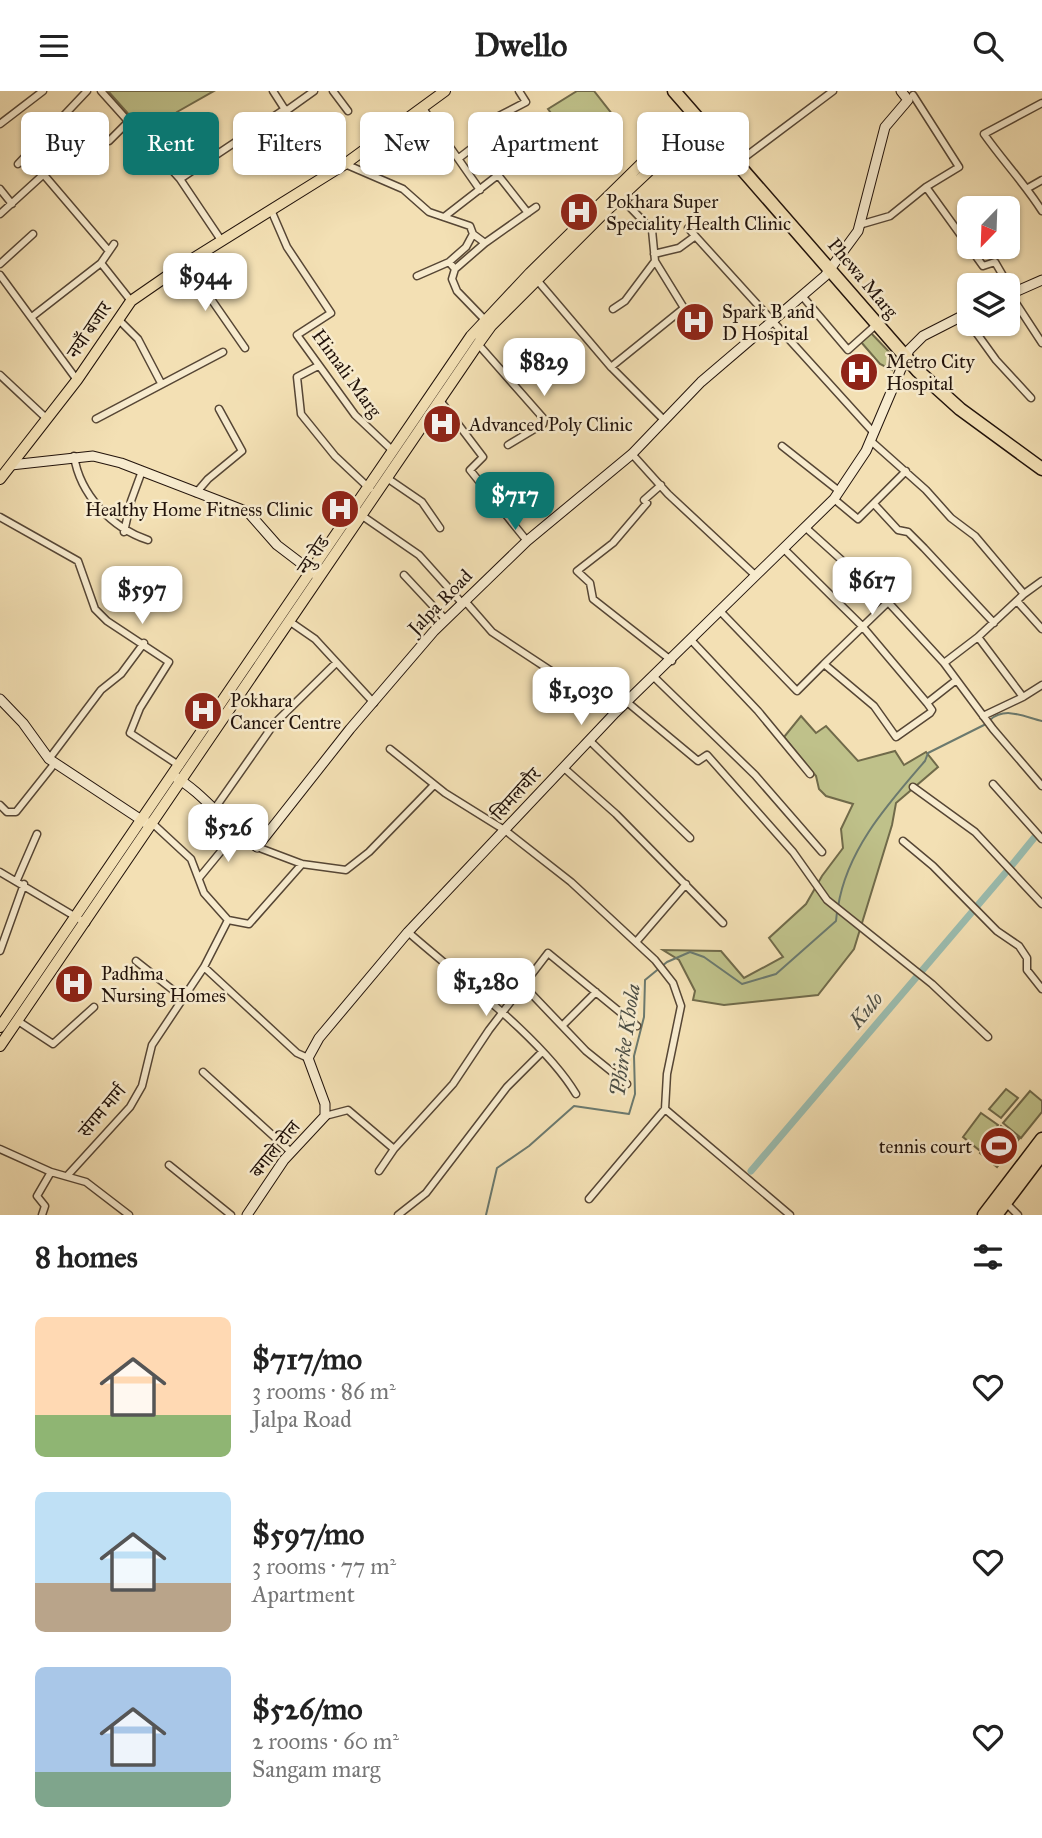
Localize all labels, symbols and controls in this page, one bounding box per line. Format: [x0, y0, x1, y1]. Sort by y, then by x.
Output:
text: Dwello [475, 26, 567, 65]
icon: menu [35, 27, 73, 65]
icon: search [969, 27, 1007, 65]
chip: Buy [21, 112, 109, 175]
chip: Rent [123, 112, 219, 175]
chip: Filters [233, 112, 346, 175]
chip: New [360, 112, 454, 175]
chip: Apartment [468, 112, 623, 175]
chip: House [637, 112, 749, 175]
place label: Pokhara Super Speciality Health Clinic [606, 190, 791, 235]
hospital icon: Pokhara Super Speciality Health Clinic [558, 191, 600, 233]
north arrow [957, 196, 1020, 259]
map controls [957, 196, 1020, 336]
street label: Phewa Marg [822, 233, 903, 323]
pin: $944 [164, 253, 246, 313]
text: $944 [179, 262, 231, 290]
button: layers [957, 273, 1020, 336]
street label: नयाँ बजार [61, 297, 117, 363]
place label: Spark B and D Hospital [722, 300, 815, 345]
hospital icon: Spark B and D Hospital [674, 301, 716, 343]
street label: Himali Marg [306, 324, 387, 422]
pin: $829 [503, 338, 585, 398]
text: $829 [519, 347, 569, 375]
place label: Metro City Hospital [886, 350, 976, 395]
hospital icon: Metro City Hospital [838, 351, 880, 393]
hospital icon: Advanced Poly Clinic [421, 403, 463, 445]
place label: Advanced Poly Clinic [468, 413, 633, 436]
pin: $717 [474, 473, 556, 532]
text: $717 [491, 481, 539, 509]
hospital icon: Healthy Home Fitness Clinic [319, 488, 361, 530]
place label: Healthy Home Fitness Clinic [85, 498, 313, 521]
street label: न्यु रोड [291, 530, 336, 580]
pin: $617 [831, 557, 913, 617]
street label: Jalpa Road [402, 564, 478, 642]
text: $617 [849, 566, 895, 594]
pin: $597 [101, 567, 183, 626]
text: $597 [117, 575, 167, 603]
pin: $1,030 [524, 667, 638, 727]
text: $1,030 [549, 676, 613, 704]
place label: Pokhara Cancer Centre [230, 689, 341, 734]
hospital icon: Pokhara Cancer Centre [182, 690, 224, 732]
street label: सिमलचौर [486, 762, 546, 826]
pin: $526 [187, 805, 269, 864]
text: $526 [204, 813, 252, 841]
pin: $1,280 [429, 958, 543, 1018]
place label: Padhma Nursing Homes [101, 962, 226, 1008]
hospital icon: Padhma Nursing Homes [53, 963, 95, 1005]
text: $1,280 [453, 967, 519, 995]
water label: Phirke Khola [604, 982, 646, 1098]
water label: Kulo [843, 986, 889, 1034]
street label: संगम मार्ग [73, 1079, 131, 1143]
street label: बगाले टोल [244, 1115, 306, 1183]
sports icon: tennis court [978, 1125, 1020, 1167]
place label: tennis court [879, 1135, 972, 1158]
icon: filters [969, 1238, 1007, 1276]
text: 8 homes [35, 1239, 138, 1275]
text: $717/mo [252, 1341, 362, 1377]
icon: home [91, 1345, 175, 1429]
icon: heart [969, 1368, 1007, 1406]
text: 3 rooms · 86 m² [252, 1377, 396, 1405]
text: Jalpa Road [252, 1405, 352, 1433]
text: $597/mo [252, 1516, 364, 1552]
icon: home [91, 1520, 175, 1604]
icon: heart [969, 1543, 1007, 1581]
text: 3 rooms · 77 m² [252, 1552, 396, 1580]
text: Apartment [252, 1580, 355, 1608]
text: $526/mo [252, 1691, 363, 1727]
icon: home [91, 1695, 175, 1779]
icon: heart [969, 1718, 1007, 1756]
text: 2 rooms · 60 m² [252, 1727, 399, 1755]
text: Sangam marg [252, 1755, 381, 1783]

